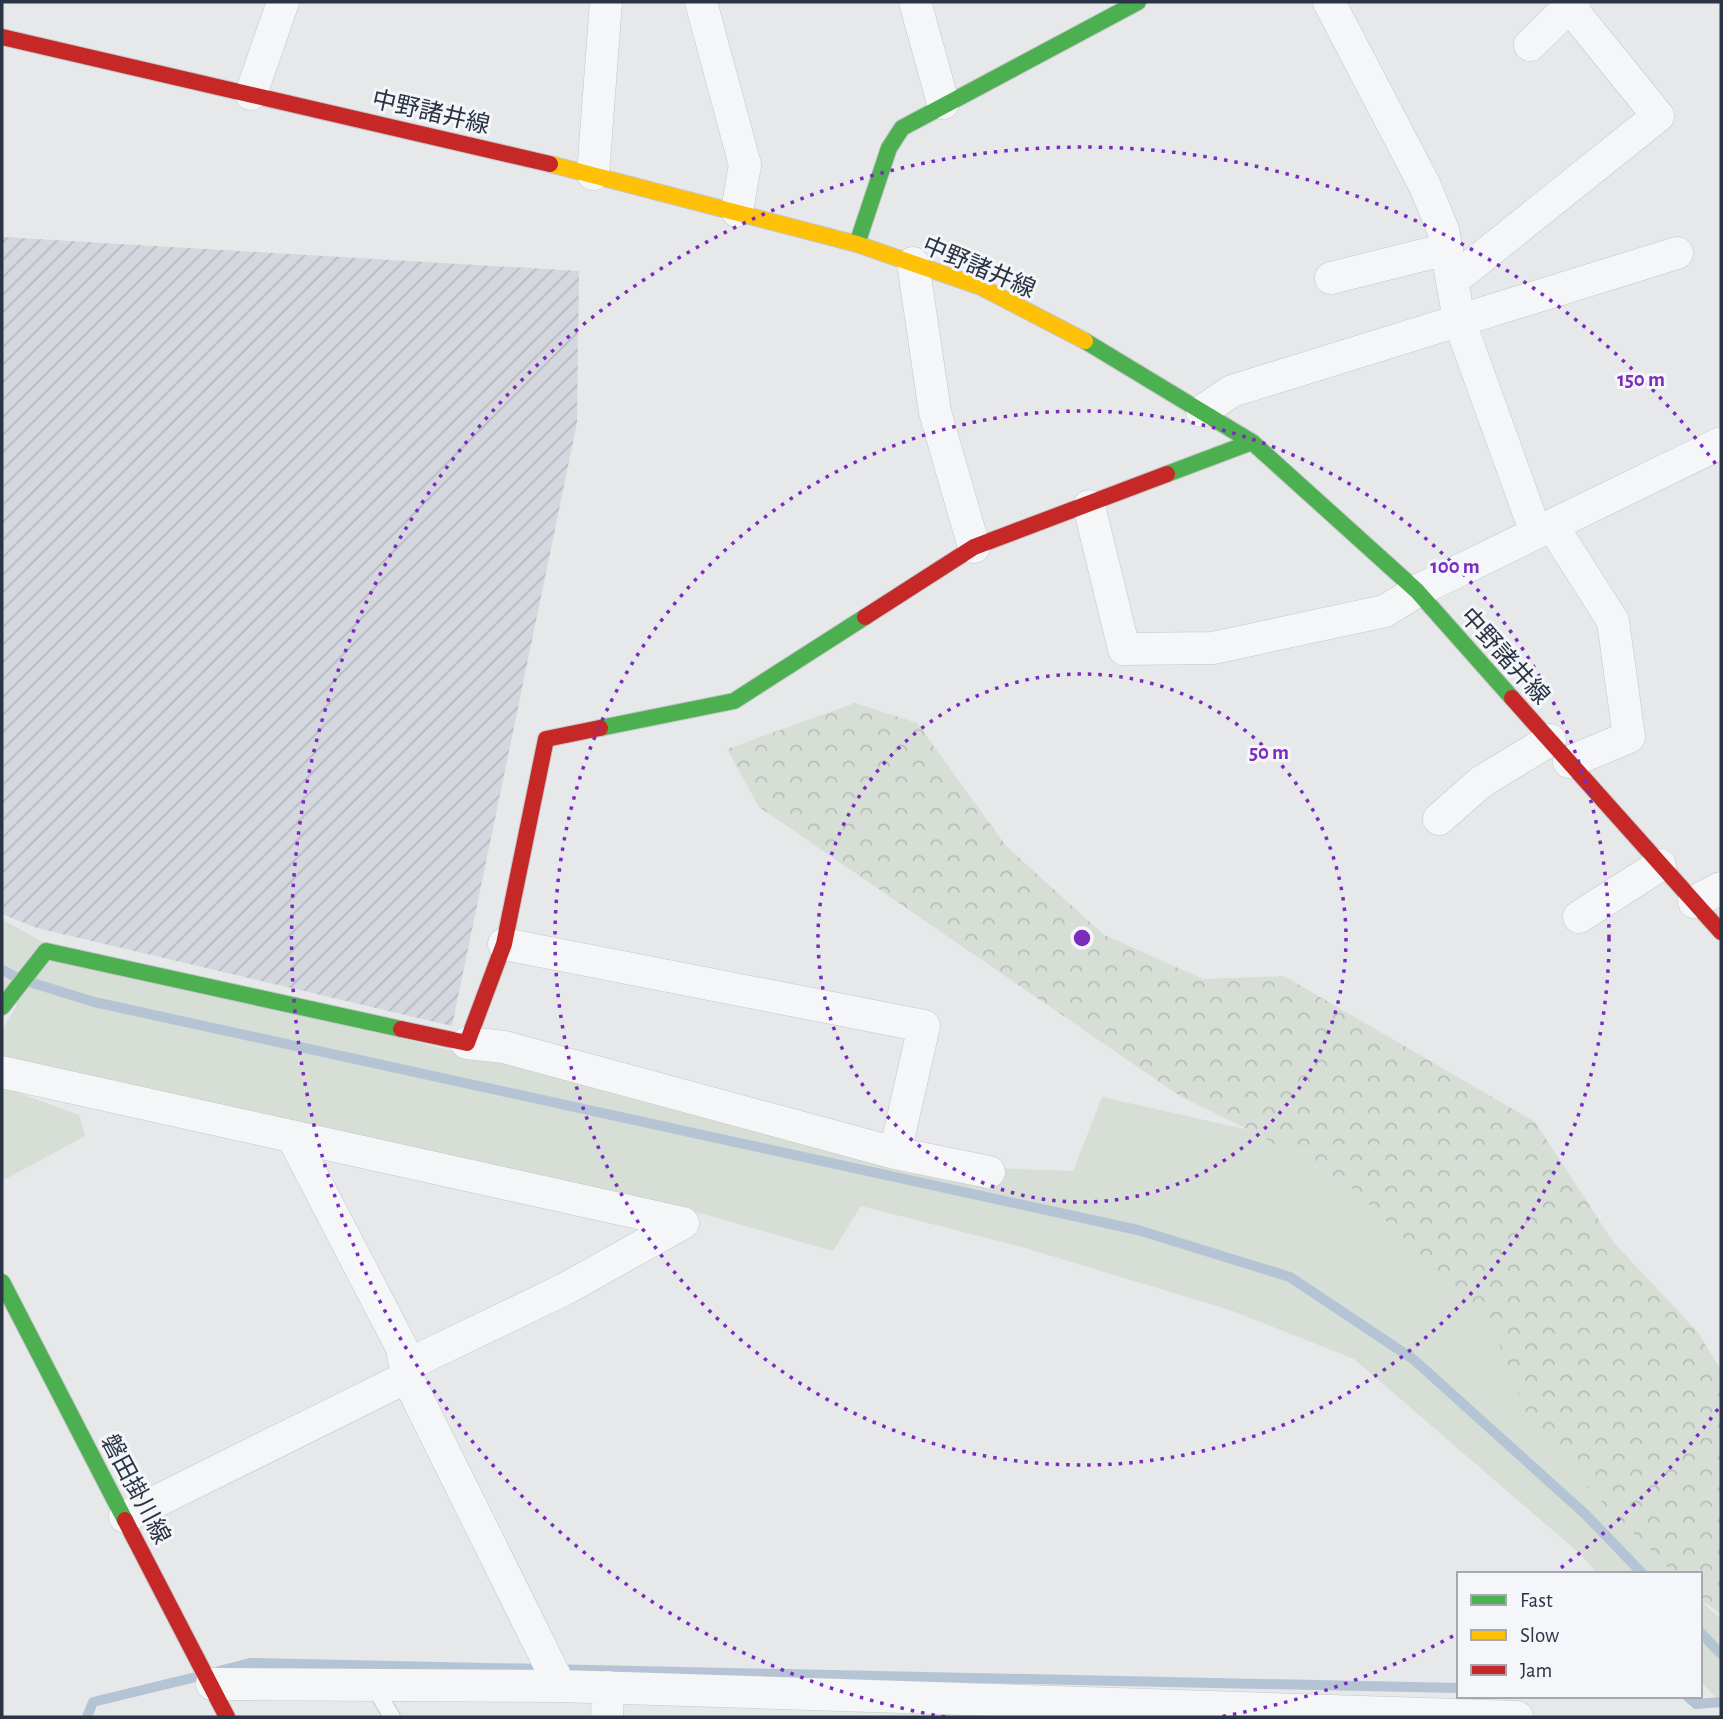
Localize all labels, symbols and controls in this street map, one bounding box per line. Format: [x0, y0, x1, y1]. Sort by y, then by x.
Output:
street label: 中野諸井線 [370, 86, 492, 138]
street label: 中野諸井線 [919, 232, 1039, 302]
text: 150 m [1617, 369, 1665, 390]
text: 100 m [1430, 556, 1480, 577]
street label: 中野諸井線 [1455, 603, 1555, 709]
text: 50 m [1249, 742, 1289, 763]
centre of rings [1070, 926, 1094, 950]
street label: 磐田掛川線 [96, 1430, 176, 1548]
legend [1457, 1572, 1702, 1698]
text: Fast [1520, 1590, 1553, 1611]
text: Slow [1520, 1625, 1559, 1646]
text: Jam [1520, 1660, 1552, 1681]

